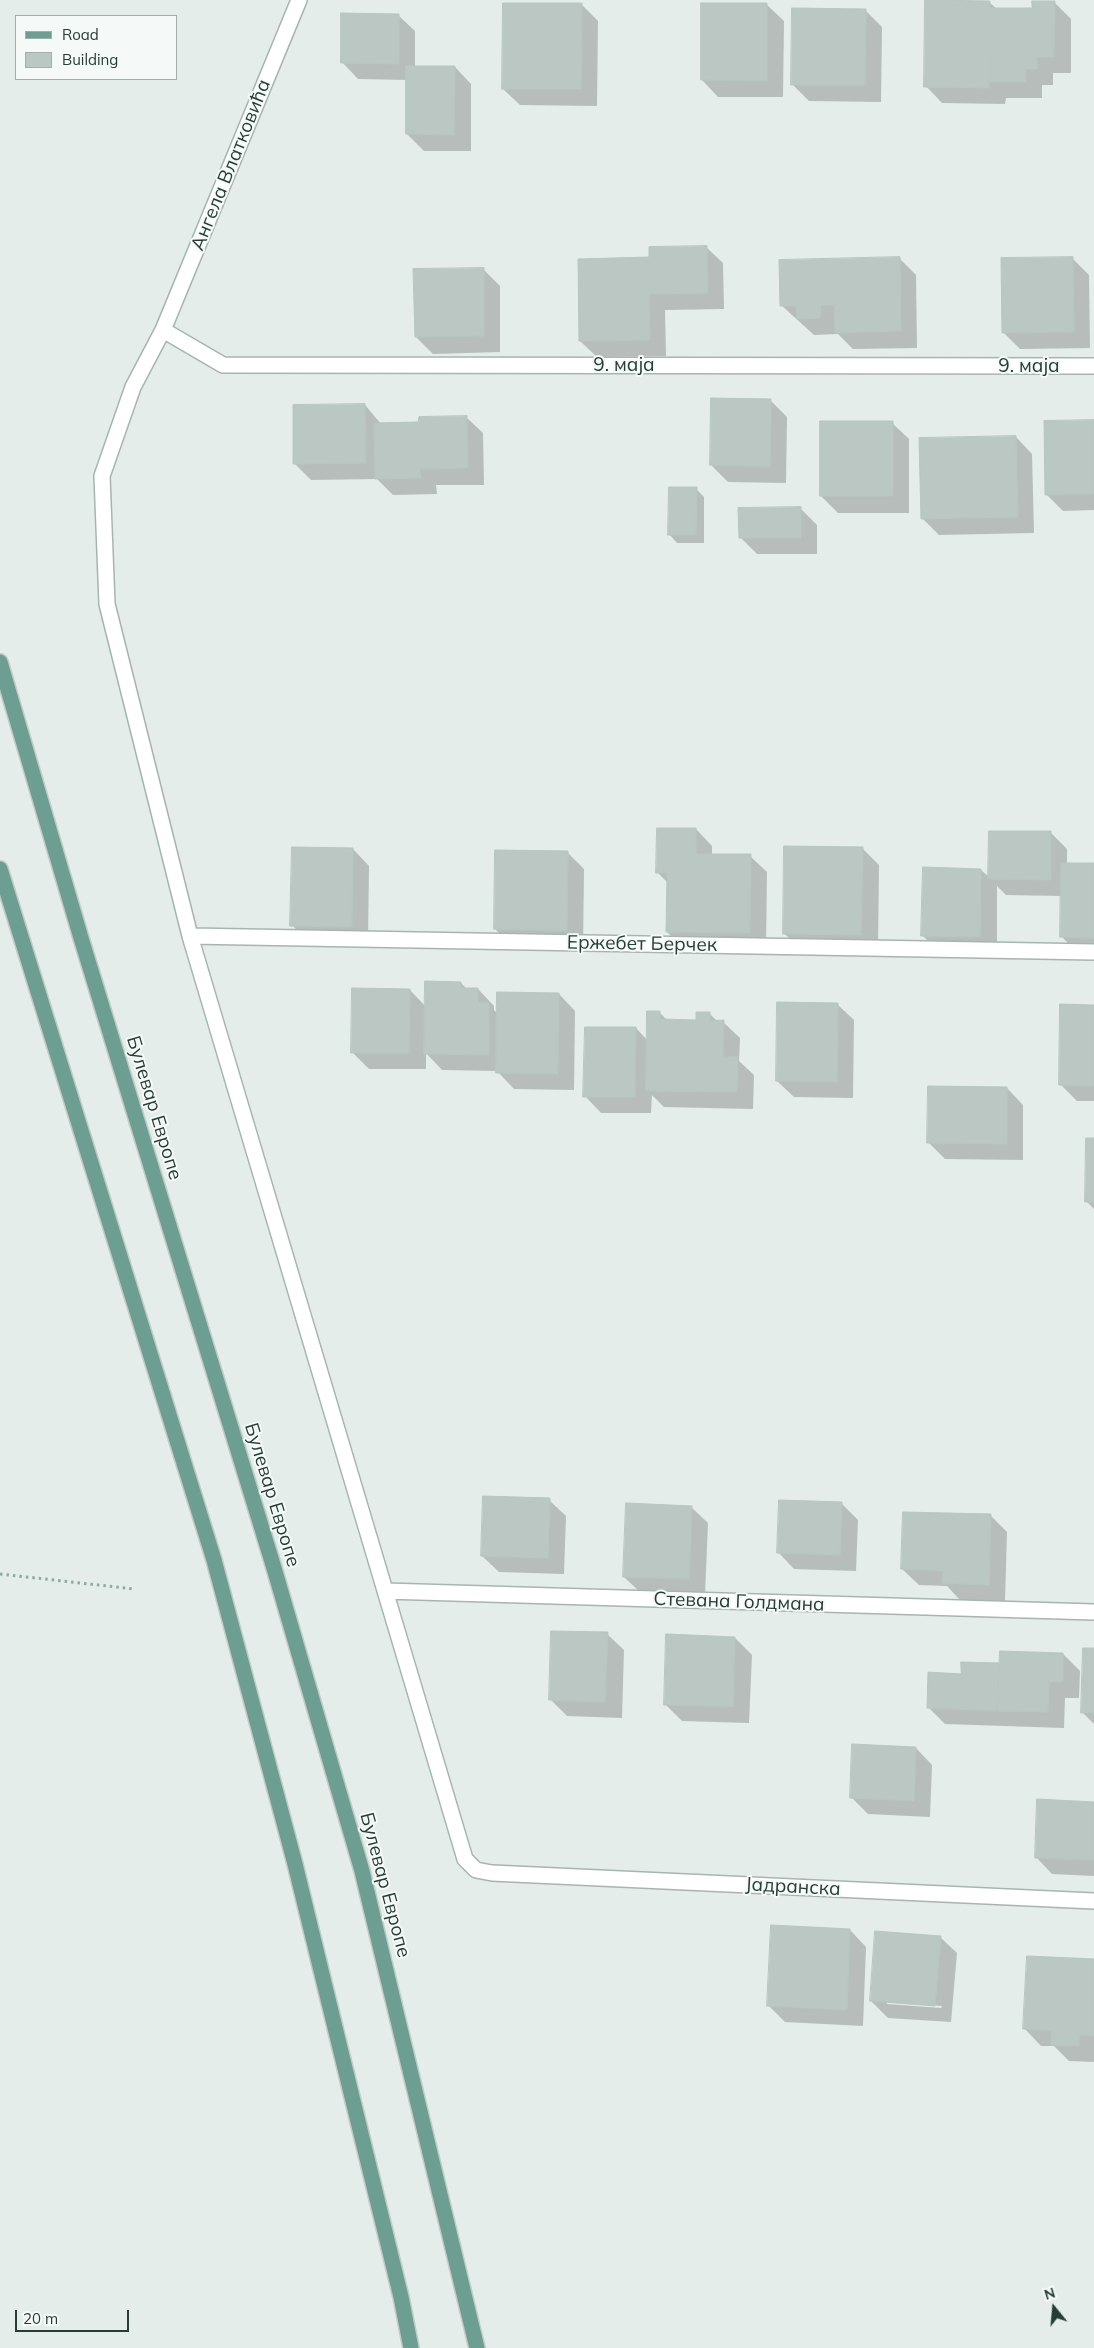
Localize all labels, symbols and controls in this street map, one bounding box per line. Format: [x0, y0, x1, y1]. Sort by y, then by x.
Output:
legend [15, 15, 178, 80]
text: Road [62, 25, 99, 44]
text: Building [62, 50, 118, 69]
street label: Ангела Влатковића [186, 76, 276, 254]
street label: 9. маја [593, 354, 655, 376]
street label: 9. маја [998, 355, 1060, 377]
street label: Ержебет Берчек [567, 931, 717, 957]
street label: Булевар Европе [121, 1033, 187, 1183]
street label: Булевар Европе [239, 1420, 305, 1570]
street label: Стевана Голдмана [653, 1588, 825, 1616]
street label: Булевар Европе [355, 1810, 415, 1960]
street label: Јадранска [745, 1873, 841, 1901]
north arrow [1029, 2283, 1079, 2333]
text: N [1042, 2284, 1057, 2304]
scale bar [18, 2300, 131, 2332]
text: 20 m [23, 2309, 58, 2328]

